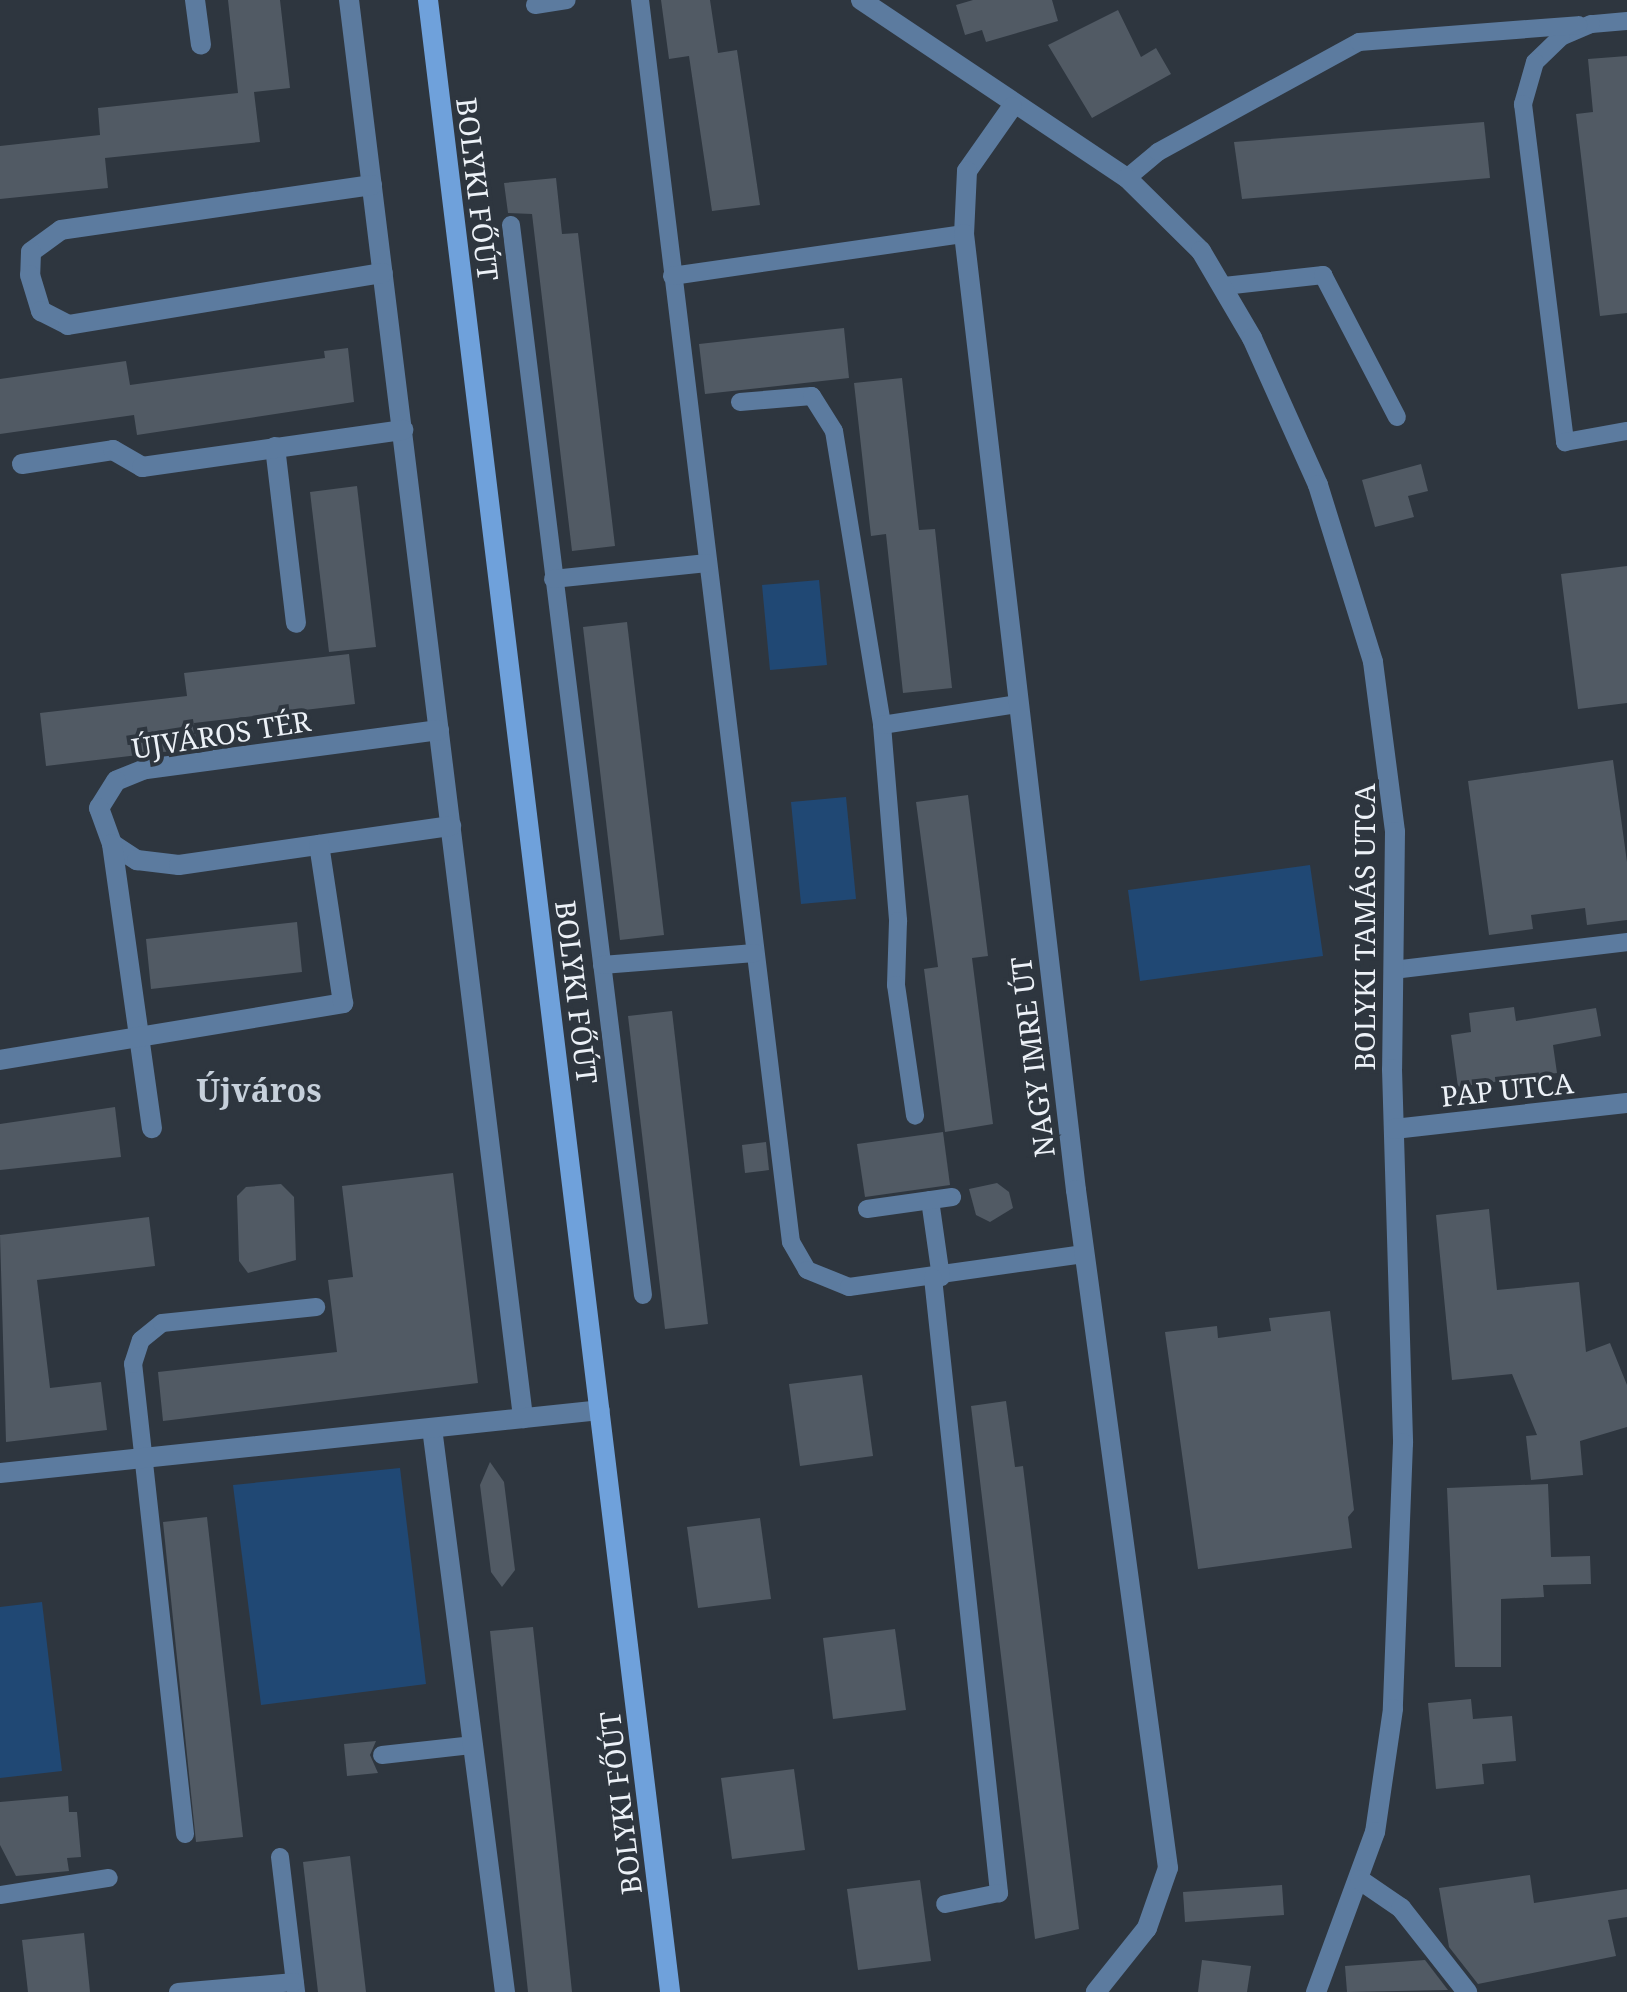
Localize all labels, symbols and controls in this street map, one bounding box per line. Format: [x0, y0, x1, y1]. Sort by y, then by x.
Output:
street label: BOLYKI FŐÚT [450, 96, 506, 282]
street label: ÚJVÁROS TÉR [129, 703, 313, 765]
street label: BOLYKI TAMÁS UTCA [1347, 784, 1381, 1070]
street label: BOLYKI FŐÚT [549, 899, 605, 1085]
street label: NAGY IMRE ÚT [1003, 955, 1061, 1159]
street label: PAP UTCA [1439, 1065, 1575, 1113]
district label: Újváros [196, 1071, 322, 1109]
street label: BOLYKI FŐÚT [592, 1710, 648, 1896]

